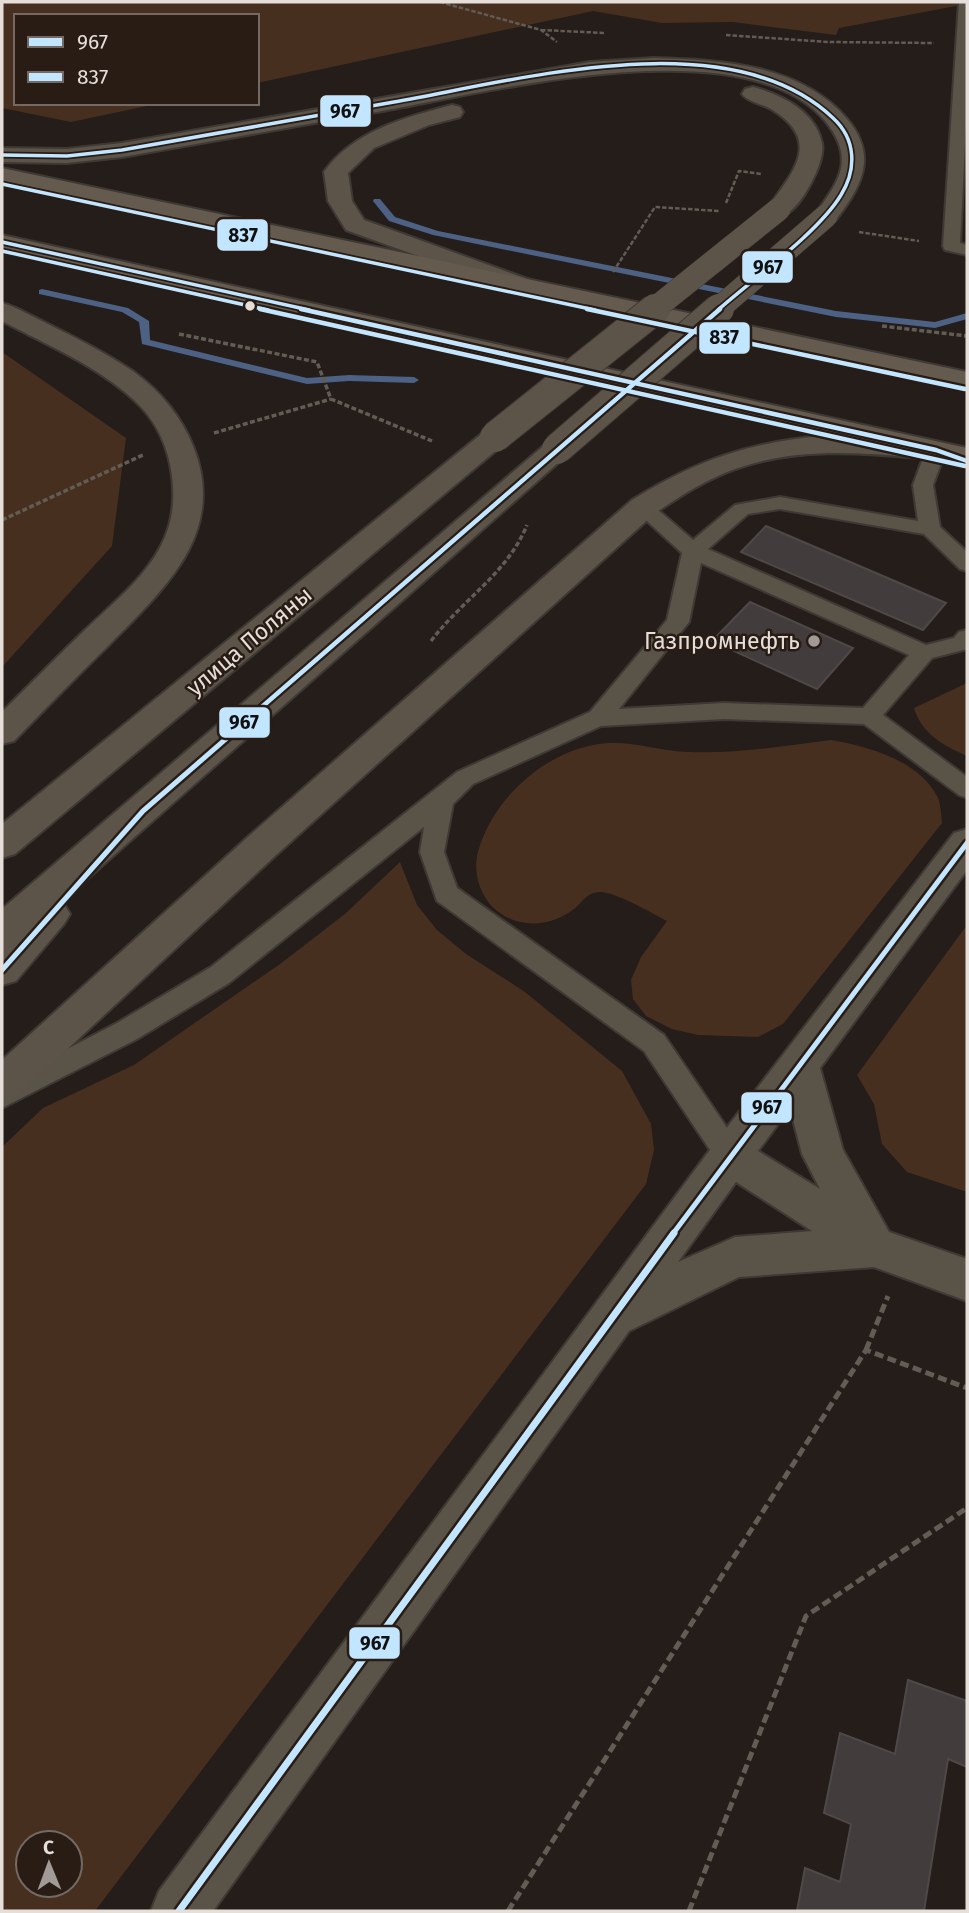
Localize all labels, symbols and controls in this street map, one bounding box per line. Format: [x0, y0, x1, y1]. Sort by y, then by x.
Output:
legend [14, 14, 259, 105]
text: 967 [77, 29, 108, 55]
text: 837 [77, 64, 108, 90]
line badge: 967 [319, 94, 372, 128]
text: 967 [330, 100, 360, 123]
line badge: 837 [216, 218, 269, 252]
text: 837 [228, 224, 258, 247]
line badge: 967 [741, 250, 794, 284]
text: 967 [753, 256, 783, 279]
unlabelled marker [243, 299, 257, 313]
line badge: 837 [698, 321, 751, 355]
text: 837 [709, 326, 739, 349]
street label: улица Поляны [181, 580, 317, 702]
place label: Газпромнефть [644, 627, 800, 655]
marker: Газпромнефть [806, 633, 822, 649]
line badge: 967 [218, 706, 271, 739]
text: 967 [229, 711, 259, 734]
line badge: 967 [740, 1091, 793, 1124]
text: 967 [752, 1096, 782, 1119]
line badge: 967 [348, 1626, 401, 1660]
text: 967 [360, 1632, 390, 1655]
north arrow [14, 1829, 84, 1899]
text: С [43, 1836, 54, 1859]

